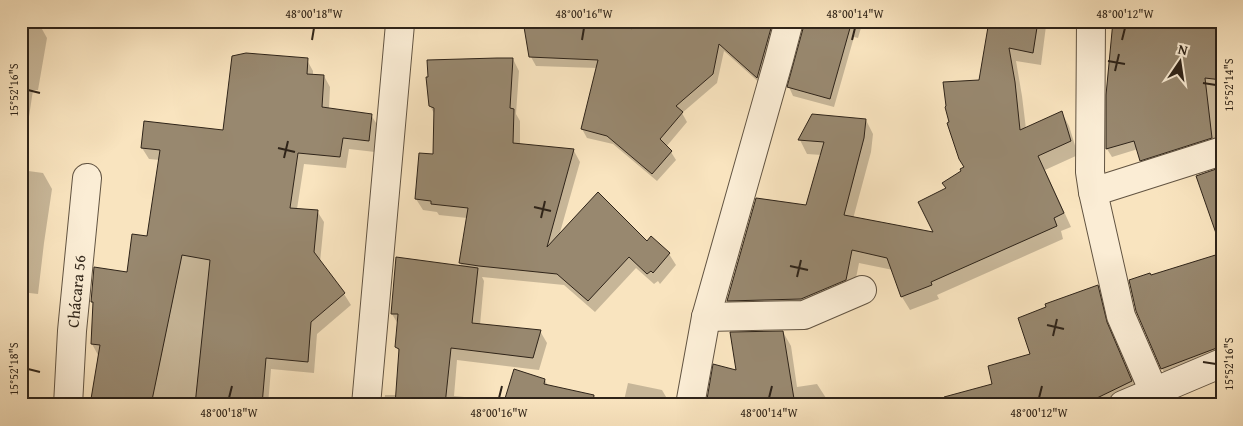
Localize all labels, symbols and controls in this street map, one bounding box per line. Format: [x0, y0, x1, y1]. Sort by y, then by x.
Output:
text: 48°00'18"W [285, 5, 344, 22]
text: 48°00'16"W [555, 5, 614, 22]
text: 48°00'14"W [826, 5, 885, 22]
text: 48°00'12"W [1096, 5, 1155, 22]
north arrow [1156, 38, 1206, 88]
text: N [1176, 39, 1190, 60]
text: 15°52'14"S [1220, 58, 1237, 112]
text: 15°52'16"S [5, 63, 22, 117]
street label: Chácara 56 [60, 254, 91, 329]
text: 15°52'16"S [1220, 337, 1237, 391]
text: 15°52'18"S [5, 342, 22, 396]
text: 48°00'18"W [200, 404, 259, 421]
text: 48°00'16"W [470, 404, 529, 421]
text: 48°00'14"W [740, 404, 799, 421]
text: 48°00'12"W [1010, 404, 1069, 421]

